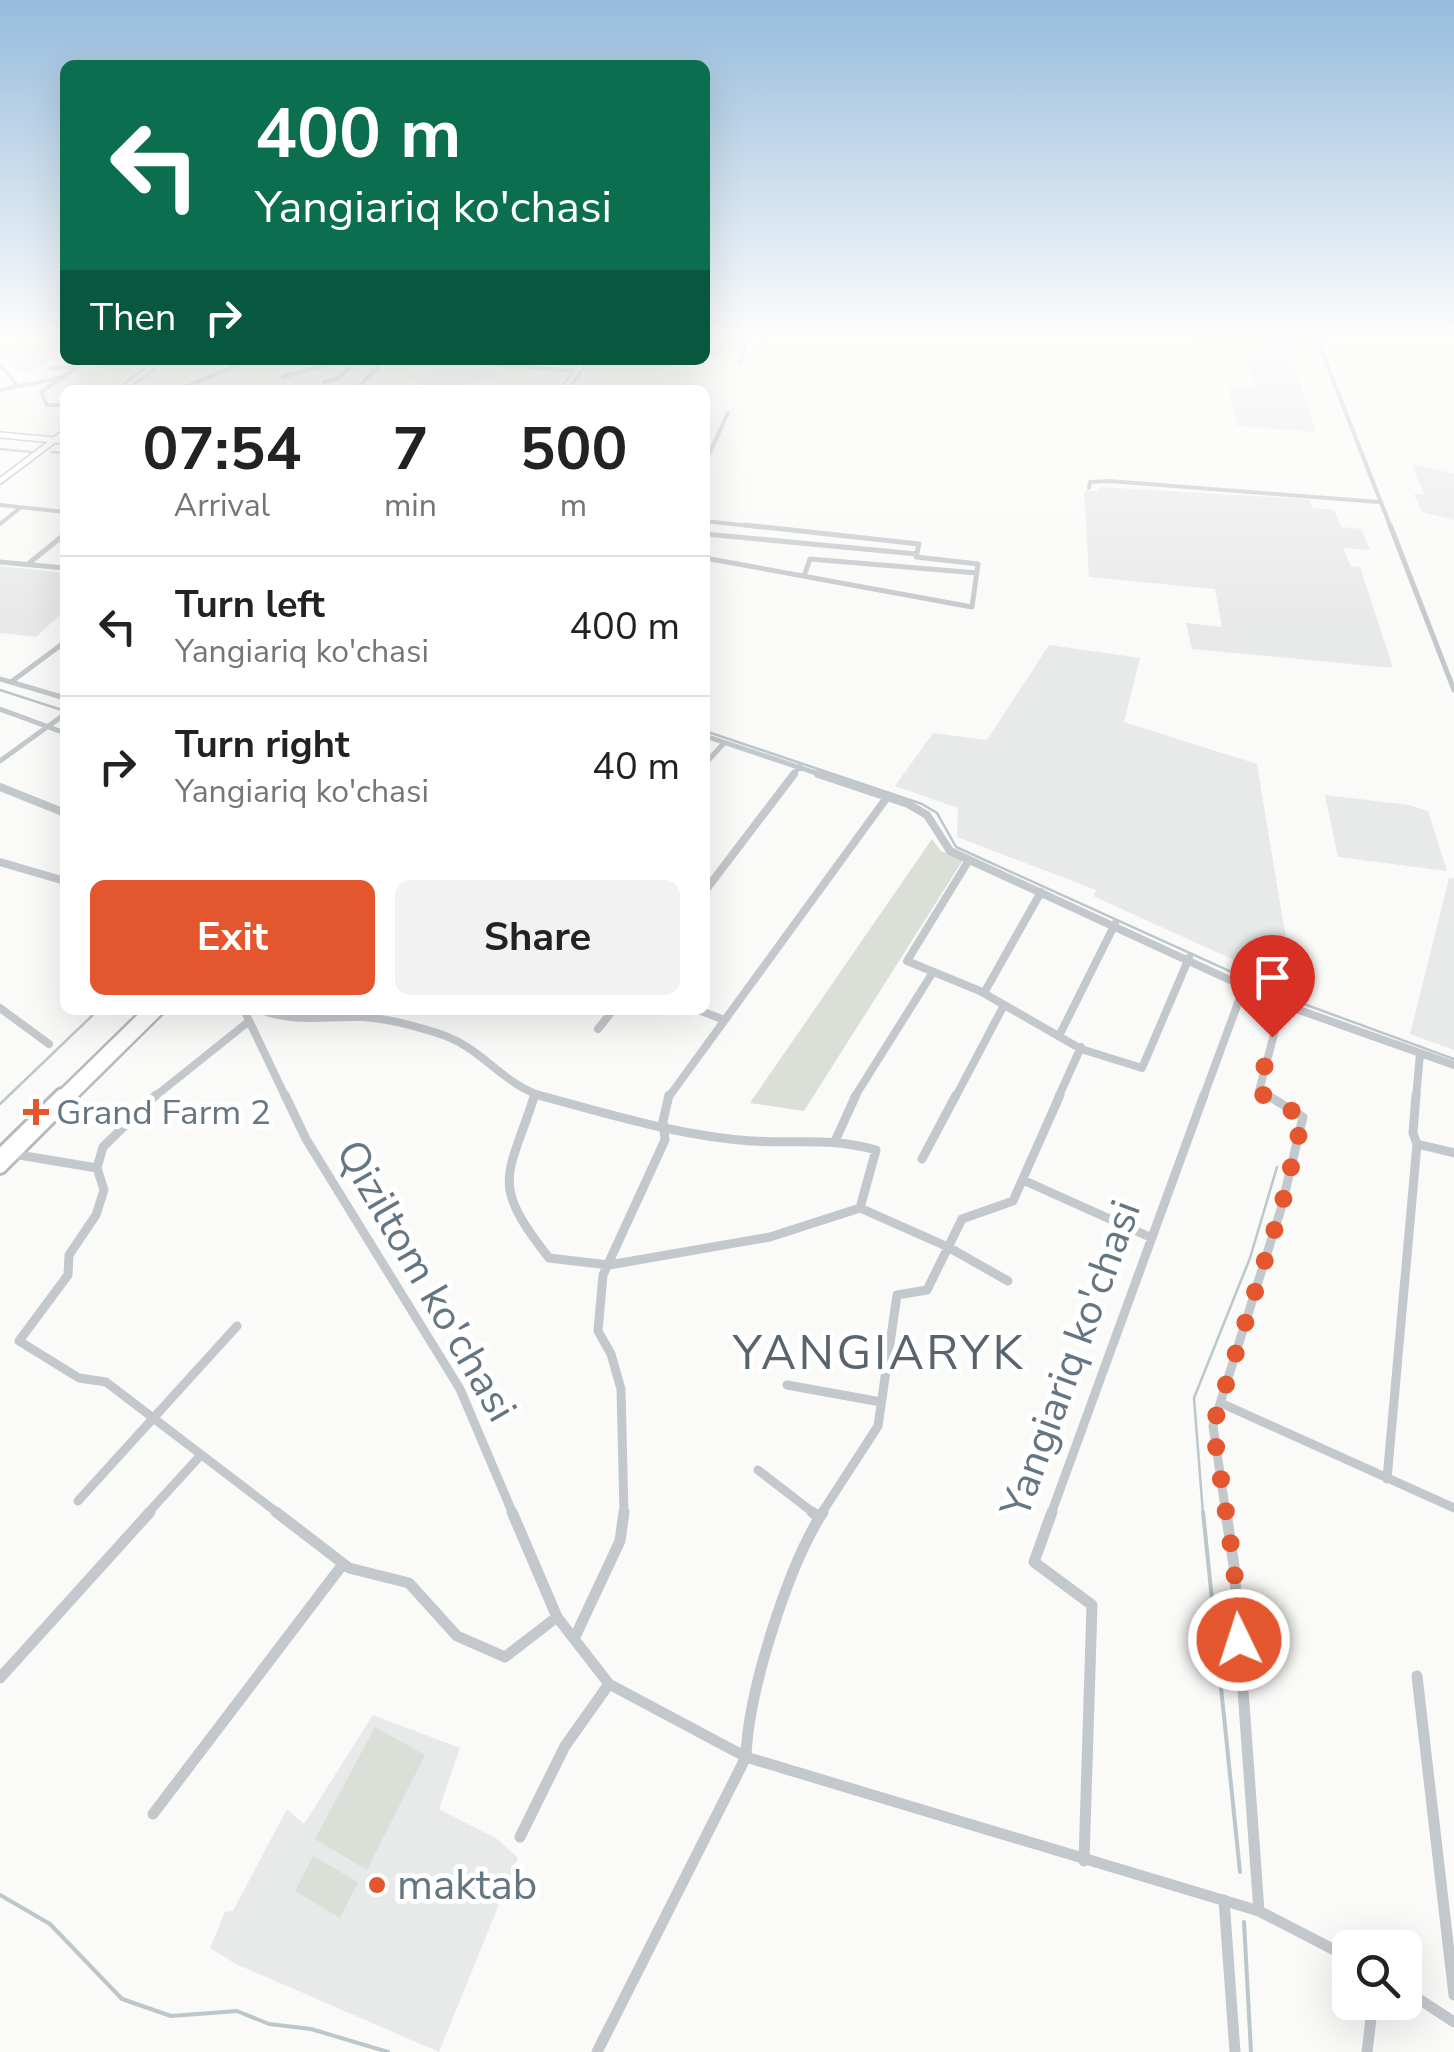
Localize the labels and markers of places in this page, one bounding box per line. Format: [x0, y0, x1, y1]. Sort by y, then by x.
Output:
pin [1230, 935, 1315, 1038]
place label: Grand Farm 2 [56, 1089, 271, 1136]
marker: Grand Farm 2 [25, 1101, 47, 1123]
place label: maktab [397, 1857, 537, 1914]
marker: maktab [366, 1874, 388, 1896]

